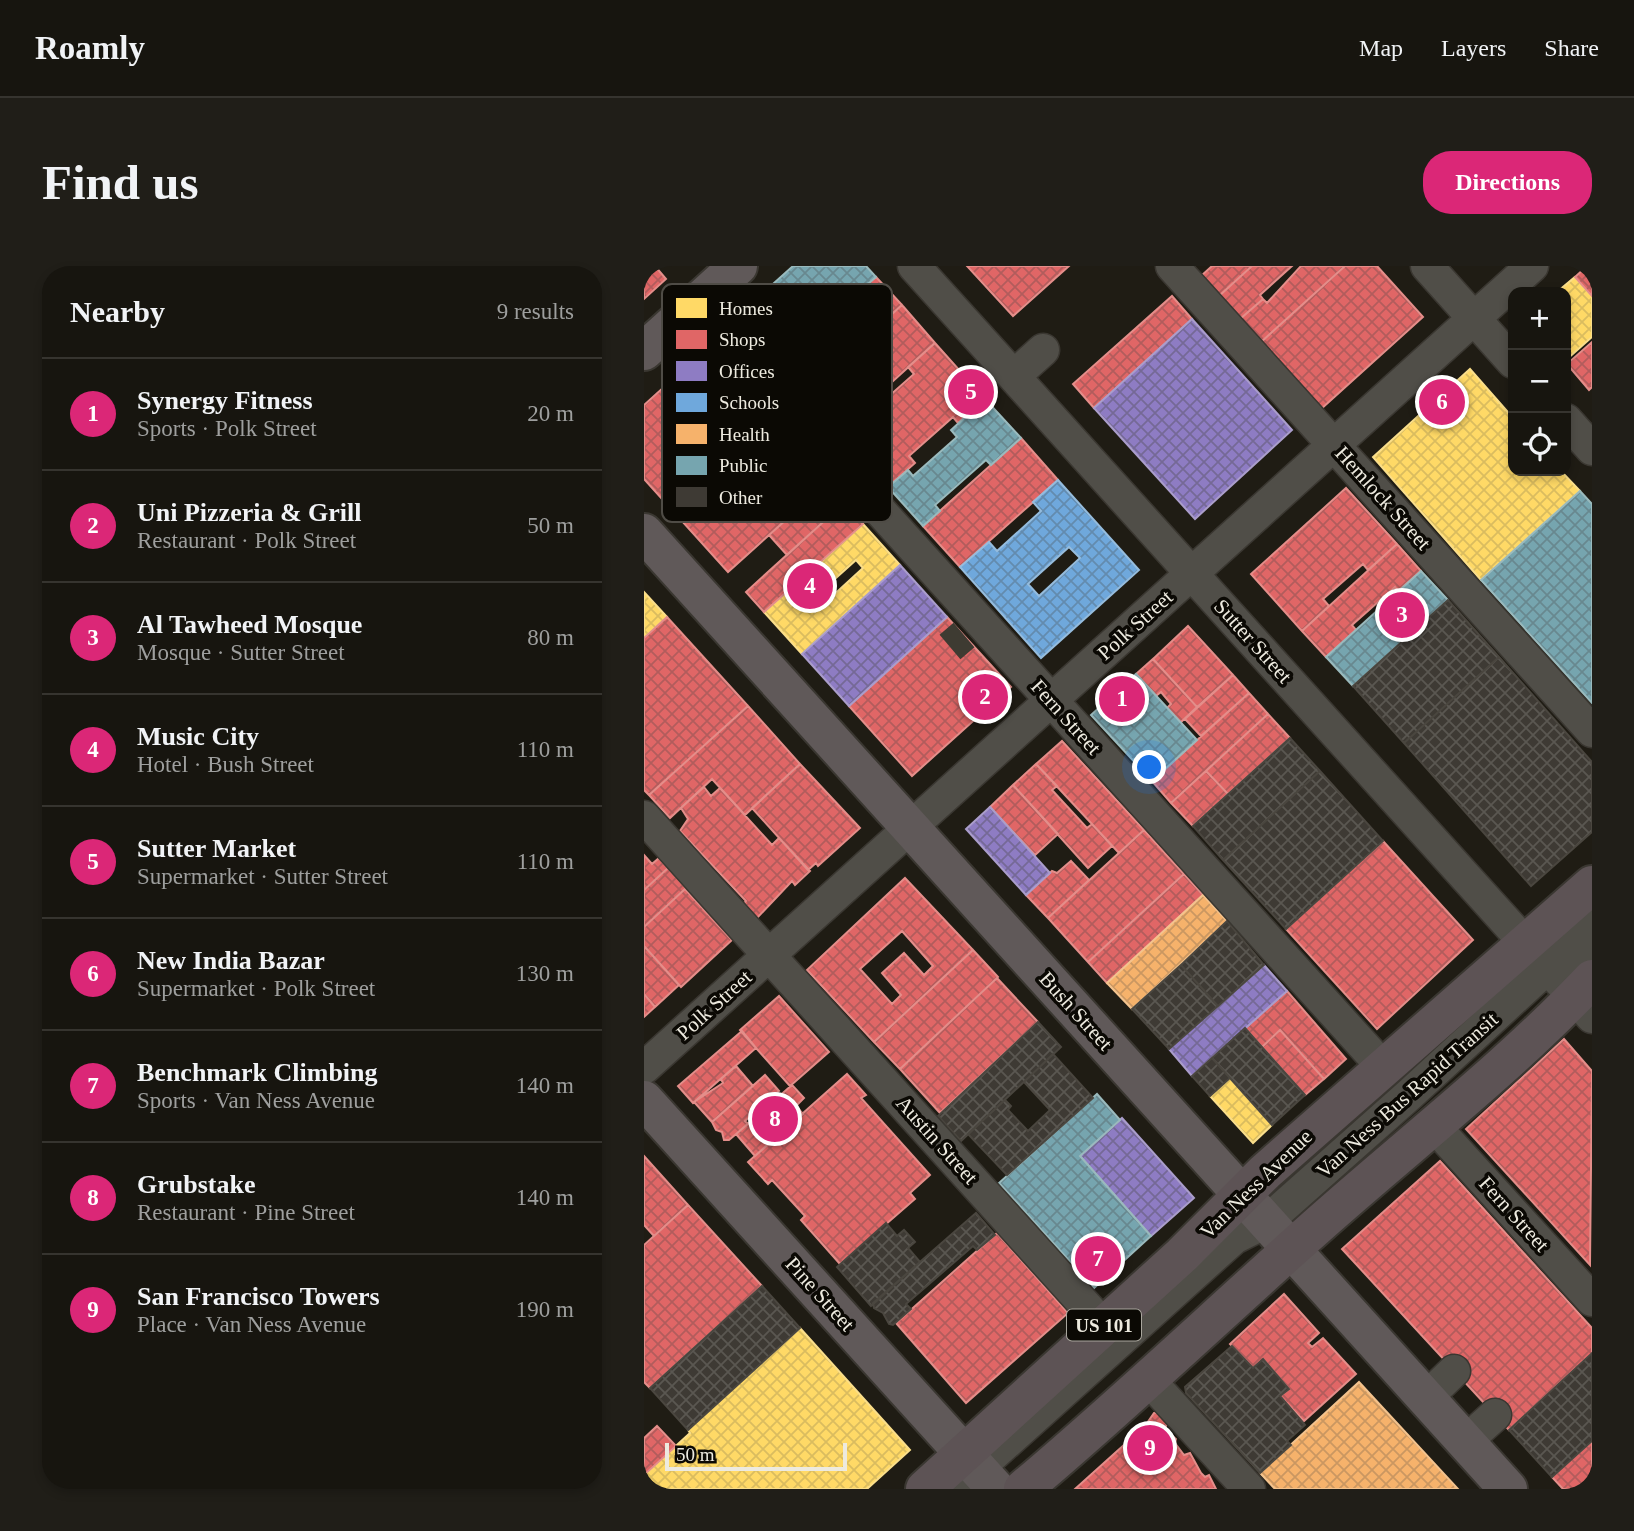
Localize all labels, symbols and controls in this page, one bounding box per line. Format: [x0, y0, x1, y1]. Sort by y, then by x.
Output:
text: Roamly [35, 30, 145, 66]
text: Map [1359, 35, 1403, 61]
text: Layers [1441, 35, 1506, 61]
text: Share [1544, 35, 1599, 61]
button: Directions [1423, 151, 1592, 214]
text: Find us [42, 155, 199, 210]
legend [662, 284, 892, 522]
map controls [1508, 287, 1571, 476]
button: + [1508, 287, 1571, 350]
text: Nearby [70, 295, 165, 328]
text: Homes [719, 298, 773, 319]
text: 9 results [497, 299, 574, 324]
text: Shops [719, 329, 765, 350]
button: − [1508, 350, 1571, 413]
text: Offices [719, 361, 775, 382]
pin: 5 [948, 366, 994, 418]
pin: 6 [1419, 376, 1465, 428]
text: Synergy Fitness [137, 386, 313, 415]
text: Schools [719, 392, 779, 413]
text: 1 [87, 401, 99, 426]
text: 20 m [527, 401, 574, 426]
button: locate [1508, 413, 1571, 476]
text: Sports · Polk Street [137, 416, 317, 441]
text: Health [719, 424, 770, 445]
street label: Hemlock Street [1330, 441, 1436, 555]
text: Public [719, 455, 768, 476]
text: Other [719, 487, 763, 508]
text: Uni Pizzeria & Grill [137, 498, 362, 527]
text: 2 [87, 513, 99, 538]
text: 50 m [527, 513, 574, 538]
text: Restaurant · Polk Street [137, 528, 356, 553]
pin: 4 [787, 560, 833, 612]
street label: Polk Street [1093, 585, 1178, 665]
pin: 3 [1379, 589, 1425, 641]
street label: Sutter Street [1209, 594, 1297, 688]
text: Al Tawheed Mosque [137, 610, 362, 639]
text: 3 [87, 625, 99, 650]
text: 80 m [527, 625, 574, 650]
text: Mosque · Sutter Street [137, 640, 345, 665]
pin: 2 [962, 671, 1008, 723]
pin: 1 [1099, 673, 1145, 725]
street label: Fern Street [1026, 675, 1106, 760]
text: Music City [137, 722, 259, 751]
text: 4 [87, 737, 99, 762]
text: 110 m [517, 737, 574, 762]
your location [1132, 750, 1166, 784]
text: Hotel · Bush Street [137, 752, 314, 777]
text: Sutter Market [137, 834, 296, 863]
text: 5 [87, 849, 99, 874]
text: 110 m [517, 849, 574, 874]
text: Supermarket · Sutter Street [137, 864, 388, 889]
text: New India Bazar [137, 946, 325, 975]
text: 6 [87, 961, 99, 986]
text: 130 m [516, 961, 574, 986]
street label: Polk Street [672, 965, 757, 1045]
street label: Bush Street [1034, 967, 1118, 1055]
text: Supermarket · Polk Street [137, 976, 375, 1001]
street label: Van Ness Bus Rapid Transit [1311, 1007, 1503, 1183]
text: Benchmark Climbing [137, 1058, 378, 1087]
text: 7 [87, 1073, 99, 1098]
text: 140 m [516, 1073, 574, 1098]
text: Sports · Van Ness Avenue [137, 1088, 375, 1113]
street label: Austin Street [891, 1091, 983, 1189]
pin: 8 [752, 1093, 798, 1145]
street label: Van Ness Avenue [1195, 1124, 1317, 1244]
text: Grubstake [137, 1170, 255, 1199]
street label: Fern Street [1474, 1172, 1554, 1257]
text: 8 [87, 1185, 99, 1210]
text: 140 m [516, 1185, 574, 1210]
text: Restaurant · Pine Street [137, 1200, 355, 1225]
pin: 7 [1075, 1233, 1121, 1285]
street label: Pine Street [780, 1252, 860, 1336]
text: San Francisco Towers [137, 1282, 380, 1311]
text: 9 [87, 1297, 99, 1322]
text: 190 m [516, 1297, 574, 1322]
road number: US 101 [1067, 1310, 1141, 1340]
text: Place · Van Ness Avenue [137, 1312, 366, 1337]
pin: 9 [1127, 1422, 1173, 1474]
scale bar [665, 1440, 847, 1472]
text: 50 m [676, 1444, 715, 1465]

